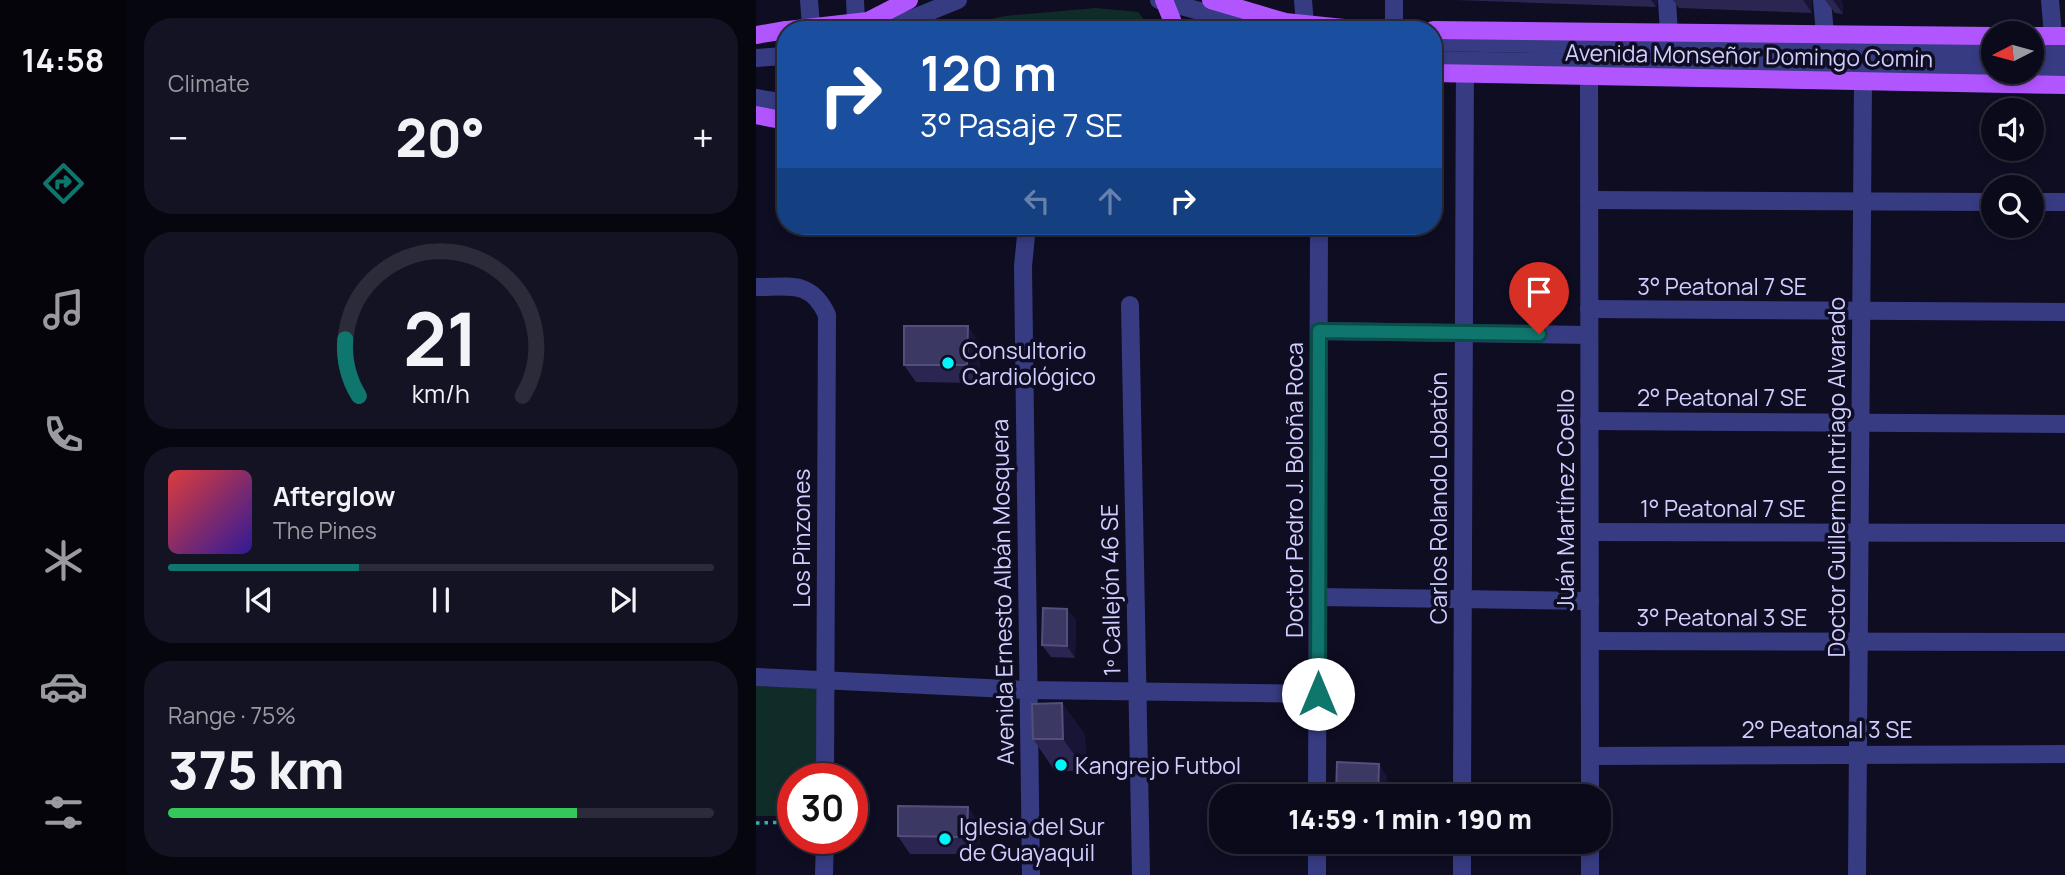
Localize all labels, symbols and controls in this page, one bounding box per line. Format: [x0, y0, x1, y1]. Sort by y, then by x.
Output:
north arrow [1981, 21, 2044, 84]
map controls [1981, 21, 2044, 238]
street label: Avenida Monseñor Domingo Comin [1565, 36, 1933, 74]
text: 14:58 [22, 38, 104, 82]
text: 120 m [920, 39, 1057, 106]
icon: right [805, 49, 896, 140]
text: Climate [168, 67, 250, 99]
button: sound [1981, 98, 2044, 161]
text: 20° [395, 102, 485, 173]
text: 3° Pasaje 7 SE [920, 103, 1123, 147]
text: − [168, 111, 189, 163]
text: + [692, 111, 714, 163]
icon: directions [39, 159, 88, 208]
button: search [1981, 175, 2044, 238]
icon: left [1018, 182, 1056, 220]
icon: ahead [1091, 182, 1129, 220]
icon: right [1164, 182, 1202, 220]
pin [1509, 262, 1569, 334]
street label: 3° Peatonal 7 SE [1637, 270, 1807, 302]
icon: arrive [1520, 273, 1558, 311]
icon: music [39, 285, 88, 334]
text: 21 [403, 289, 479, 389]
street label: Doctor Guillermo Intriago Alvarado [1820, 297, 1852, 657]
place label: Consultorio Cardiológico [962, 334, 1096, 392]
street label: Doctor Pedro J. Boloña Roca [1278, 342, 1310, 638]
marker: Consultorio Cardiológico [940, 355, 956, 371]
street label: Carlos Rolando Lobatón [1422, 372, 1454, 624]
text: km/h [412, 376, 470, 411]
street label: 2° Peatonal 7 SE [1637, 381, 1807, 413]
street label: Juán Martínez Coello [1549, 389, 1581, 611]
icon: phone [39, 410, 88, 459]
street label: Avenida Ernesto Albán Mosquera [983, 419, 1021, 765]
street label: Los Pinzones [785, 469, 817, 607]
text: Afterglow [273, 478, 395, 514]
street label: 1° Peatonal 7 SE [1640, 492, 1806, 524]
street label: 1º Callejón 46 SE [1092, 504, 1128, 676]
text: The Pines [273, 514, 377, 546]
icon: climate [39, 536, 88, 585]
icon: previous [240, 581, 278, 619]
icon: pause [422, 581, 460, 619]
icon: next [604, 581, 642, 619]
street label: 3° Peatonal 3 SE [1637, 601, 1807, 633]
position arrow [1281, 657, 1355, 731]
icon: car [39, 662, 88, 711]
text: Range · 75% [168, 699, 296, 731]
street label: 2° Peatonal 3 SE [1741, 713, 1913, 745]
text: 375 km [168, 734, 344, 805]
place label: Kangrejo Futbol [1075, 749, 1241, 781]
marker: Kangrejo Futbol [1053, 757, 1069, 773]
speed limit sign: 30 [777, 763, 868, 854]
icon: filters [39, 788, 88, 837]
text: 14:59 · 1 min · 190 m [1288, 801, 1532, 837]
place label: Iglesia del Sur de Guayaquil [959, 810, 1105, 868]
marker: Iglesia del Sur de Guayaquil [937, 831, 953, 847]

